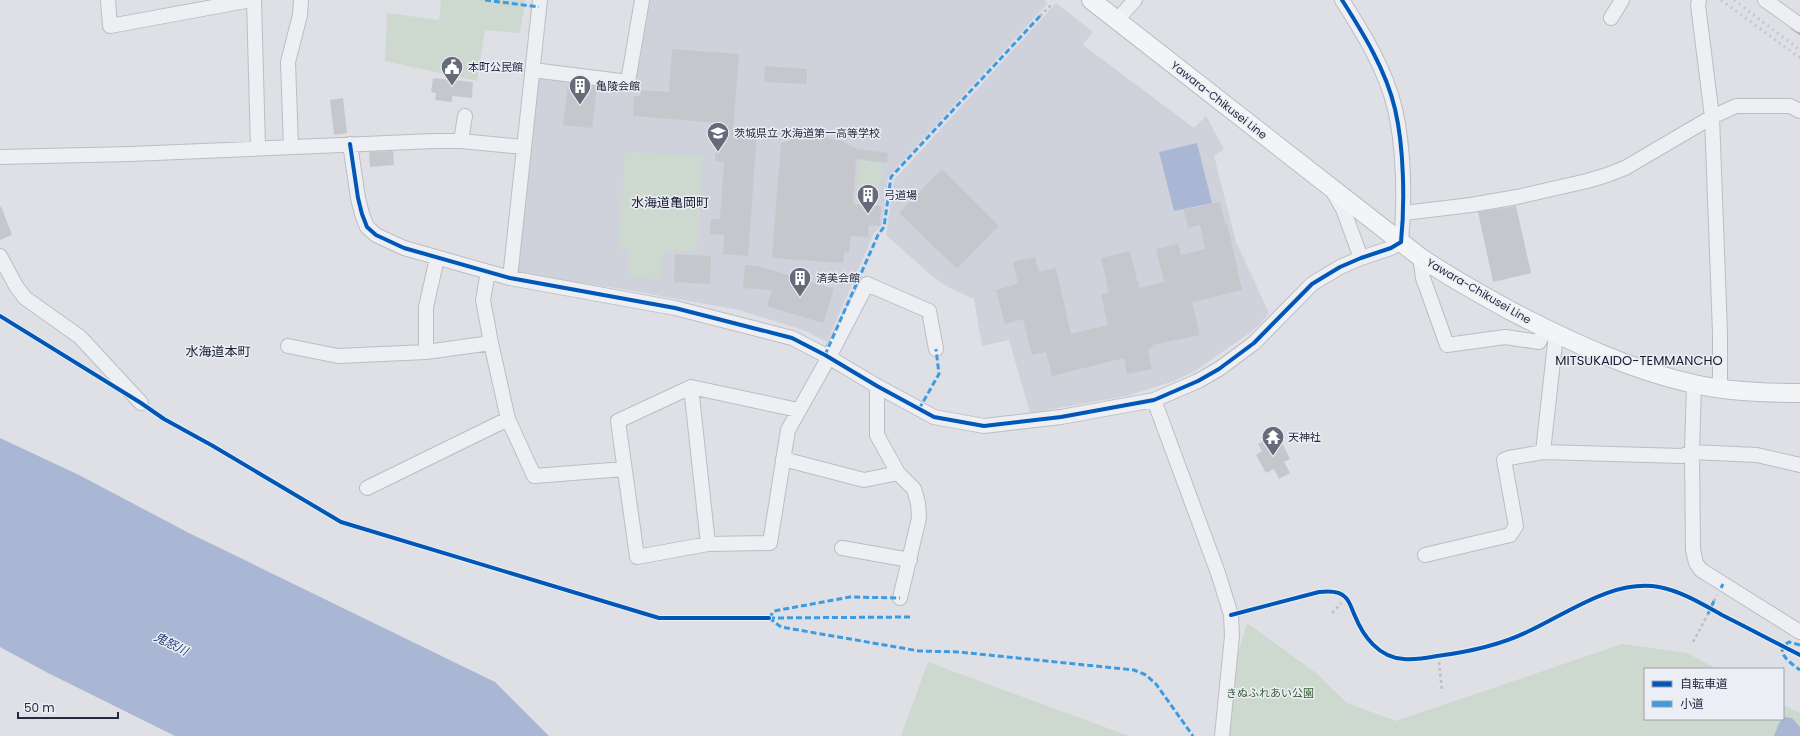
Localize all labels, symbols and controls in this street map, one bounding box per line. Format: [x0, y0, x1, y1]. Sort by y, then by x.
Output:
public building icon: 本町公民館 [439, 54, 465, 87]
street label: Yawara-Chikusei Line [1167, 57, 1271, 143]
place label: 本町公民館 [468, 59, 523, 75]
building icon: 亀陵会館 [567, 73, 593, 106]
place label: 亀陵会館 [596, 78, 640, 94]
school or university icon: 茨城県立 水海道第一高等学校 [705, 120, 731, 153]
place label: 茨城県立 水海道第一高等学校 [734, 125, 880, 141]
building icon: 弓道場 [855, 182, 881, 215]
place label: 弓道場 [884, 187, 917, 203]
district label: 水海道亀岡町 [631, 193, 709, 212]
street label: Yawara-Chikusei Line [1424, 254, 1534, 328]
building icon: 済美会館 [787, 265, 813, 298]
place label: 済美会館 [816, 270, 860, 286]
district label: 水海道本町 [185, 342, 251, 361]
district label: MITSUKAIDO-TEMMANCHO [1555, 351, 1723, 370]
temple icon: 天神社 [1260, 424, 1286, 457]
place label: 天神社 [1288, 429, 1321, 445]
water label: 鬼怒川 [151, 628, 193, 660]
legend [1644, 668, 1784, 720]
text: 自転車道 [1680, 675, 1728, 692]
park label: きぬふれあい公園 [1226, 685, 1314, 701]
scale bar [18, 694, 118, 720]
text: 小道 [1680, 695, 1704, 712]
text: 50 m [24, 699, 55, 716]

